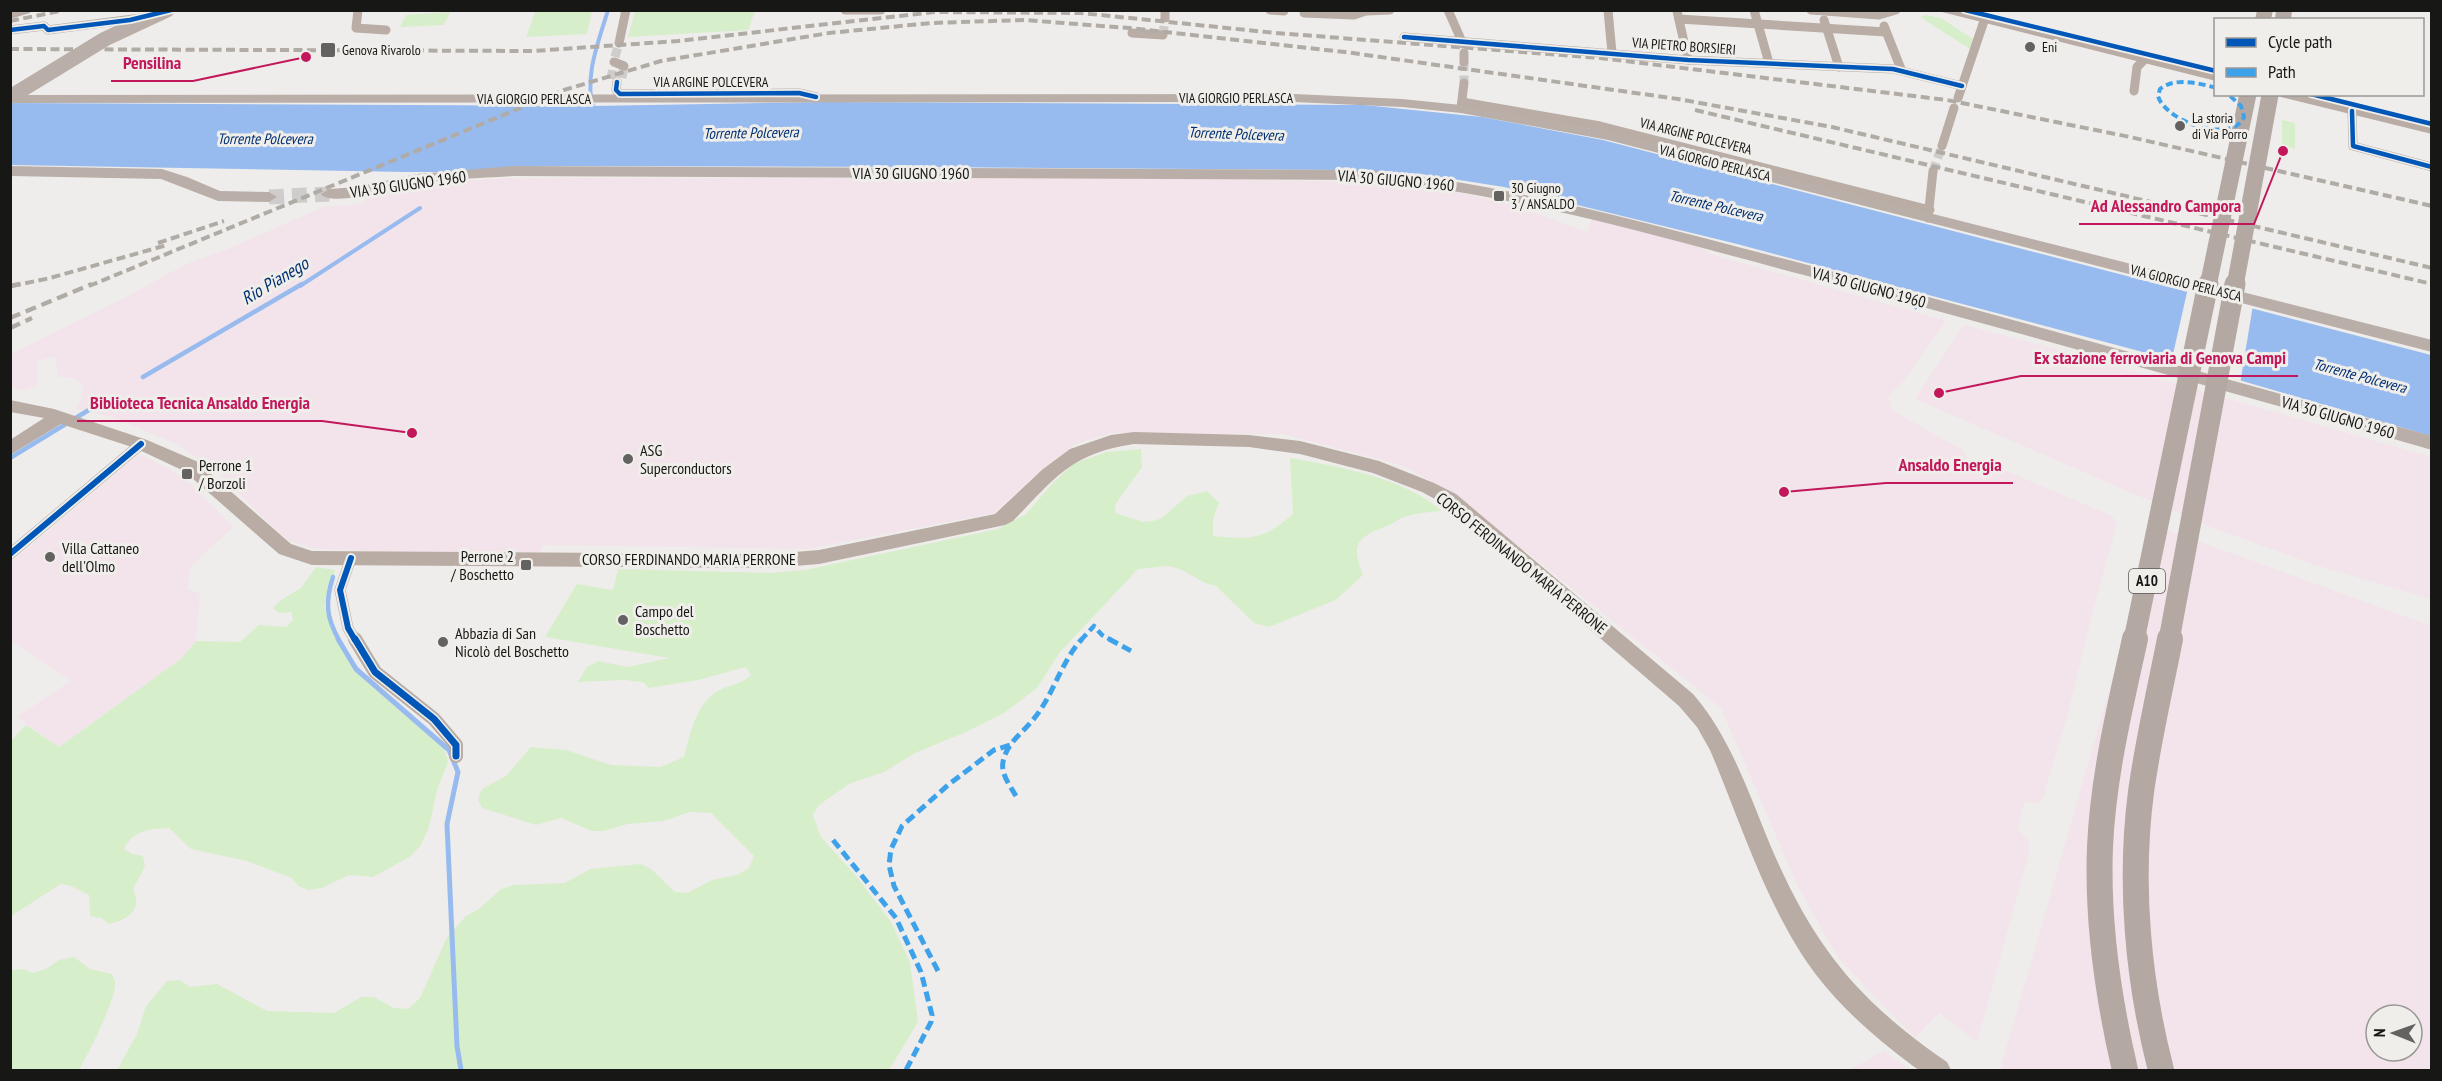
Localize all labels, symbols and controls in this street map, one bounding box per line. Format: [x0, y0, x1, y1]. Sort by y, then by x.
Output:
legend [2214, 18, 2424, 96]
text: Cycle path [2268, 30, 2332, 53]
street label: VIA PIETRO BORSIERI [1631, 33, 1736, 59]
place label: Eni [2042, 38, 2057, 56]
marker: Eni [2023, 40, 2037, 54]
marker: Genova Rivarolo [319, 41, 337, 59]
place label: Genova Rivarolo [342, 41, 421, 59]
callout: Pensilina [111, 45, 193, 81]
text: Pensilina [123, 51, 181, 74]
text: Path [2268, 60, 2296, 83]
street label: VIA ARGINE POLCEVERA [653, 73, 769, 91]
street label: VIA GIORGIO PERLASCA [1178, 89, 1293, 107]
street label: VIA GIORGIO PERLASCA [476, 90, 591, 108]
place label: La storia di Via Porro [2192, 109, 2248, 143]
street label: VIA ARGINE POLCEVERA [1637, 113, 1754, 159]
marker: La storia di Via Porro [2173, 119, 2187, 133]
water label: Torrente Polcevera [703, 122, 800, 143]
water label: Torrente Polcevera [1188, 122, 1285, 145]
water label: Torrente Polcevera [217, 129, 314, 148]
street label: VIA GIORGIO PERLASCA [1657, 140, 1773, 186]
street label: VIA 30 GIUGNO 1960 [852, 163, 969, 183]
street label: VIA 30 GIUGNO 1960 [1336, 165, 1455, 195]
street label: VIA 30 GIUGNO 1960 [348, 166, 467, 202]
place label: 30 Giugno 3 / ANSALDO [1511, 179, 1575, 213]
water label: Torrente Polcevera [1667, 186, 1766, 226]
callout: Ad Alessandro Campora [2079, 188, 2254, 224]
marker: 30 Giugno 3 / ANSALDO [1492, 189, 1506, 203]
text: Ad Alessandro Campora [2090, 194, 2241, 217]
water label: Rio Pianego [237, 251, 313, 310]
street label: VIA GIORGIO PERLASCA [2128, 260, 2244, 306]
street label: VIA 30 GIUGNO 1960 [1809, 262, 1928, 312]
callout: Ex stazione ferroviaria di Genova Campi [2021, 340, 2298, 376]
text: Ex stazione ferroviaria di Genova Campi [2034, 346, 2286, 369]
water label: Torrente Polcevera [2312, 354, 2410, 397]
callout: Biblioteca Tecnica Ansaldo Energia [77, 385, 322, 421]
text: Biblioteca Tecnica Ansaldo Energia [90, 391, 310, 414]
street label: VIA 30 GIUGNO 1960 [2278, 391, 2397, 443]
place label: ASG Superconductors [640, 440, 732, 478]
callout: Ansaldo Energia [1886, 447, 2013, 483]
marker: ASG Superconductors [621, 452, 635, 466]
text: Ansaldo Energia [1897, 453, 2002, 476]
place label: Perrone 1 / Borzoli [198, 455, 252, 493]
marker: Perrone 1 / Borzoli [180, 467, 194, 481]
street label: CORSO FERDINANDO MARIA PERRONE [1433, 488, 1612, 638]
place label: Villa Cattaneo dell'Olmo [61, 538, 139, 576]
place label: Perrone 2 / Boschetto [450, 546, 514, 584]
street label: CORSO FERDINANDO MARIA PERRONE [582, 549, 796, 569]
marker: Villa Cattaneo dell'Olmo [43, 550, 57, 564]
marker: Perrone 2 / Boschetto [519, 558, 533, 572]
road number: A10 [2129, 569, 2165, 593]
place label: Campo del Boschetto [635, 601, 694, 639]
marker: Campo del Boschetto [616, 613, 630, 627]
place label: Abbazia di San Nicolò del Boschetto [455, 623, 569, 661]
marker: Abbazia di San Nicolò del Boschetto [436, 635, 450, 649]
north arrow [2364, 1003, 2424, 1063]
text: N [2369, 1028, 2389, 1037]

